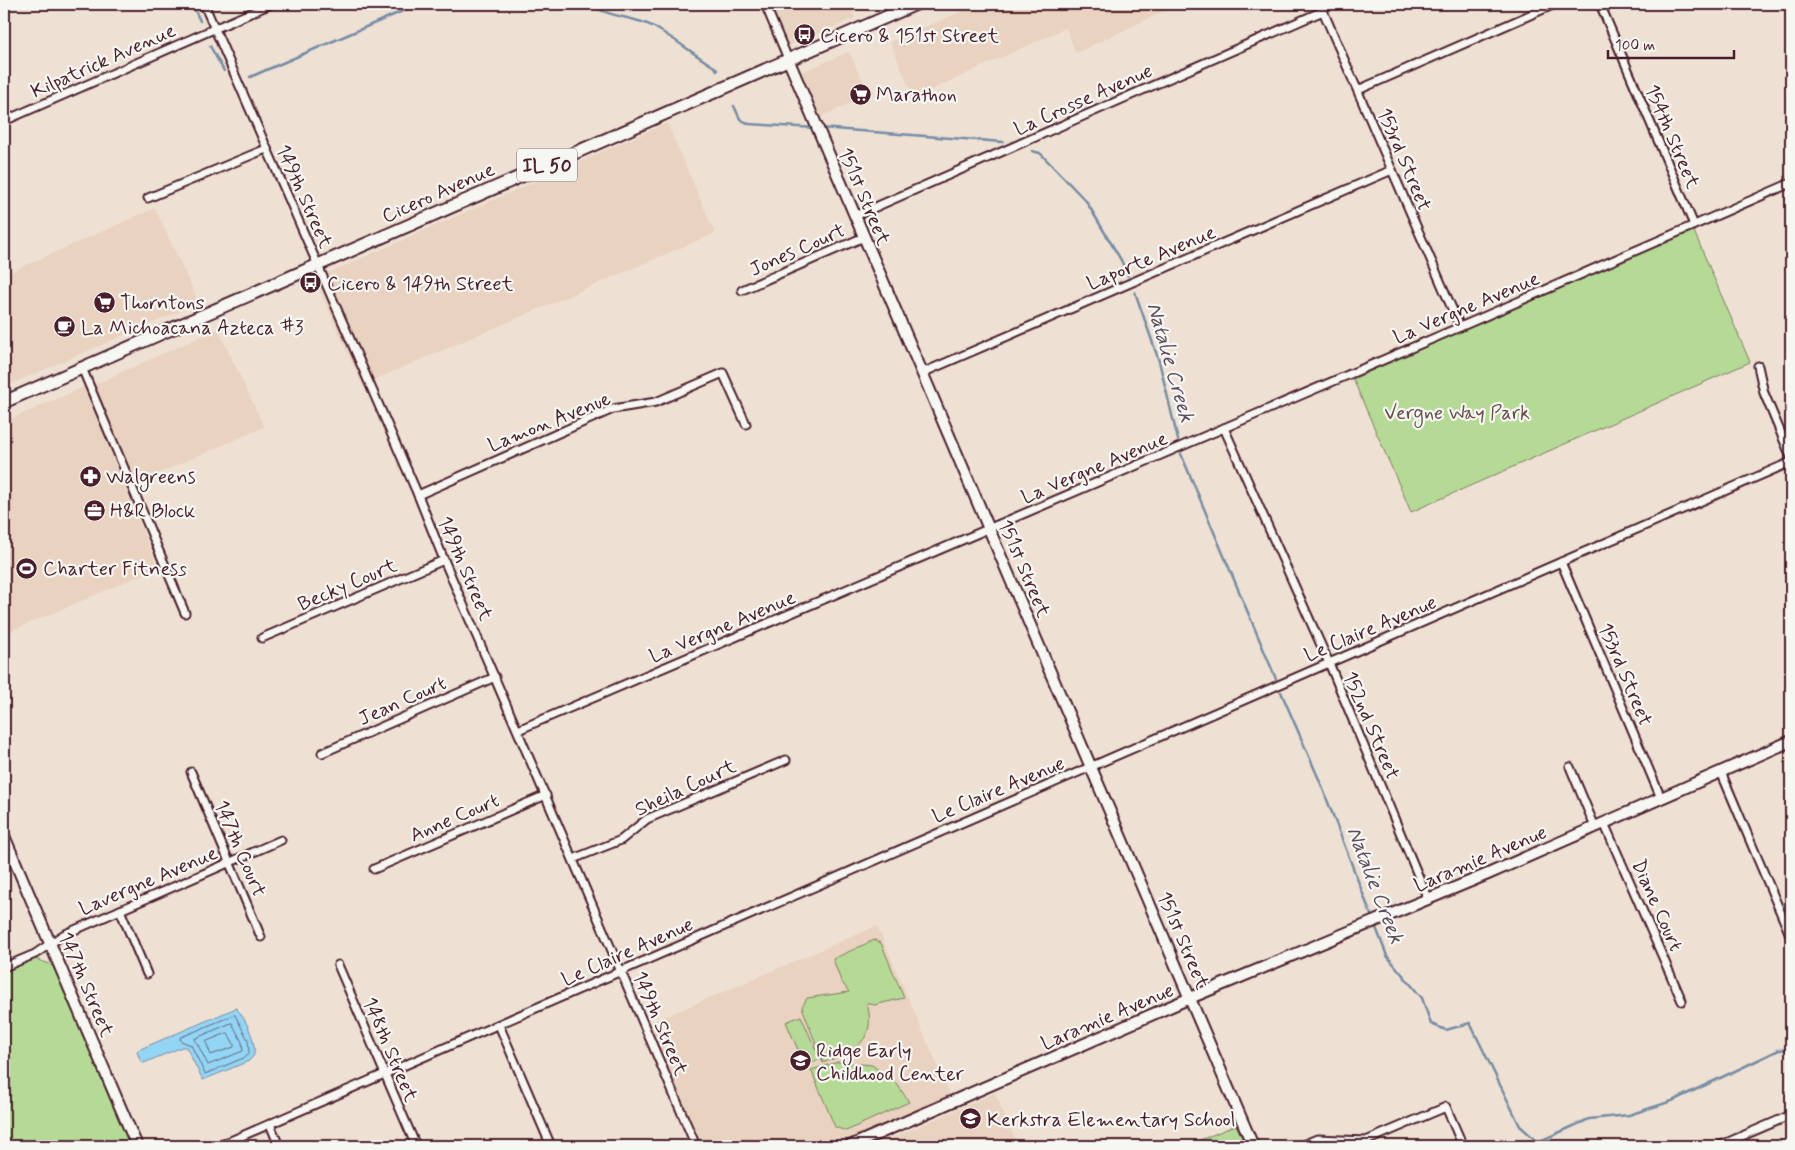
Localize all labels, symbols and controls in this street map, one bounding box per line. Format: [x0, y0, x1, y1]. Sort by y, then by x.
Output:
street label: Kilpatrick Avenue [27, 17, 180, 105]
bus stop icon: Cicero & 151st Street [792, 23, 816, 47]
place label: Cicero & 151st Street [820, 23, 999, 50]
scale bar [1608, 28, 1734, 60]
text: 100 m [1615, 36, 1655, 56]
street label: La Crosse Avenue [1010, 58, 1157, 143]
street label: 154th Street [1638, 80, 1706, 193]
supermarket icon: Marathon [848, 82, 872, 106]
place label: Marathon [876, 82, 957, 109]
street label: 153rd Street [1370, 104, 1437, 215]
street label: 149th Street [269, 140, 339, 253]
street label: 151st Street [831, 144, 896, 250]
road number: IL 50 [517, 148, 577, 182]
street label: Cicero Avenue [378, 156, 500, 230]
street label: Jones Court [746, 217, 850, 283]
street label: Laporte Avenue [1083, 219, 1220, 298]
street label: La Vergne Avenue [1389, 265, 1544, 351]
bus stop icon: Cicero & 149th Street [299, 271, 323, 295]
place label: Cicero & 149th Street [327, 271, 514, 298]
supermarket icon: Thorntons [92, 290, 116, 314]
place label: Thorntons [120, 290, 205, 317]
water label: Natalie Creek [1140, 299, 1200, 425]
cafe icon: La Michoacana Azteca #3 [53, 315, 77, 339]
place label: La Michoacana Azteca #3 [81, 315, 303, 342]
street label: Lamon Avenue [484, 385, 615, 459]
park label: Vergne Way Park [1384, 400, 1530, 428]
street label: La Vergne Avenue [1017, 425, 1172, 511]
pharmacy icon: Walgreens [78, 464, 102, 488]
place label: Walgreens [106, 464, 196, 492]
office icon: H&R Block [82, 498, 106, 522]
place label: H&R Block [110, 498, 195, 525]
street label: 149th Street [430, 512, 499, 625]
street label: 151st Street [991, 516, 1056, 622]
street label: Becky Court [294, 552, 402, 618]
sports icon: Charter Fitness [15, 556, 39, 580]
place label: Charter Fitness [43, 556, 187, 583]
street label: La Vergne Avenue [645, 584, 800, 670]
street label: Le Claire Avenue [1300, 589, 1441, 669]
street label: 153rd Street [1591, 619, 1658, 730]
street label: 152nd Street [1336, 667, 1406, 784]
street label: Jean Court [354, 670, 451, 733]
street label: Le Claire Avenue [928, 750, 1069, 830]
street label: Sheila Court [631, 753, 741, 824]
street label: Anne Court [406, 787, 503, 849]
street label: 147th Court [207, 796, 272, 901]
street label: Laramie Avenue [1410, 819, 1551, 900]
water label: Natalie Creek [1340, 823, 1410, 948]
street label: Lavergne Avenue [75, 840, 222, 923]
street label: Diane Court [1624, 855, 1689, 956]
street label: 151st Street [1150, 888, 1215, 994]
street label: Le Claire Avenue [558, 911, 698, 993]
street label: 147th Street [51, 928, 120, 1042]
street label: 149th Street [625, 967, 694, 1080]
street label: Laramie Avenue [1037, 977, 1178, 1058]
street label: 148th Street [355, 993, 424, 1106]
place label: Ridge Early Childhood Center [816, 1038, 965, 1088]
school or university icon: Ridge Early Childhood Center [788, 1049, 812, 1073]
school or university icon: Kerkstra Elementary School [959, 1107, 983, 1131]
place label: Kerkstra Elementary School [987, 1107, 1236, 1134]

